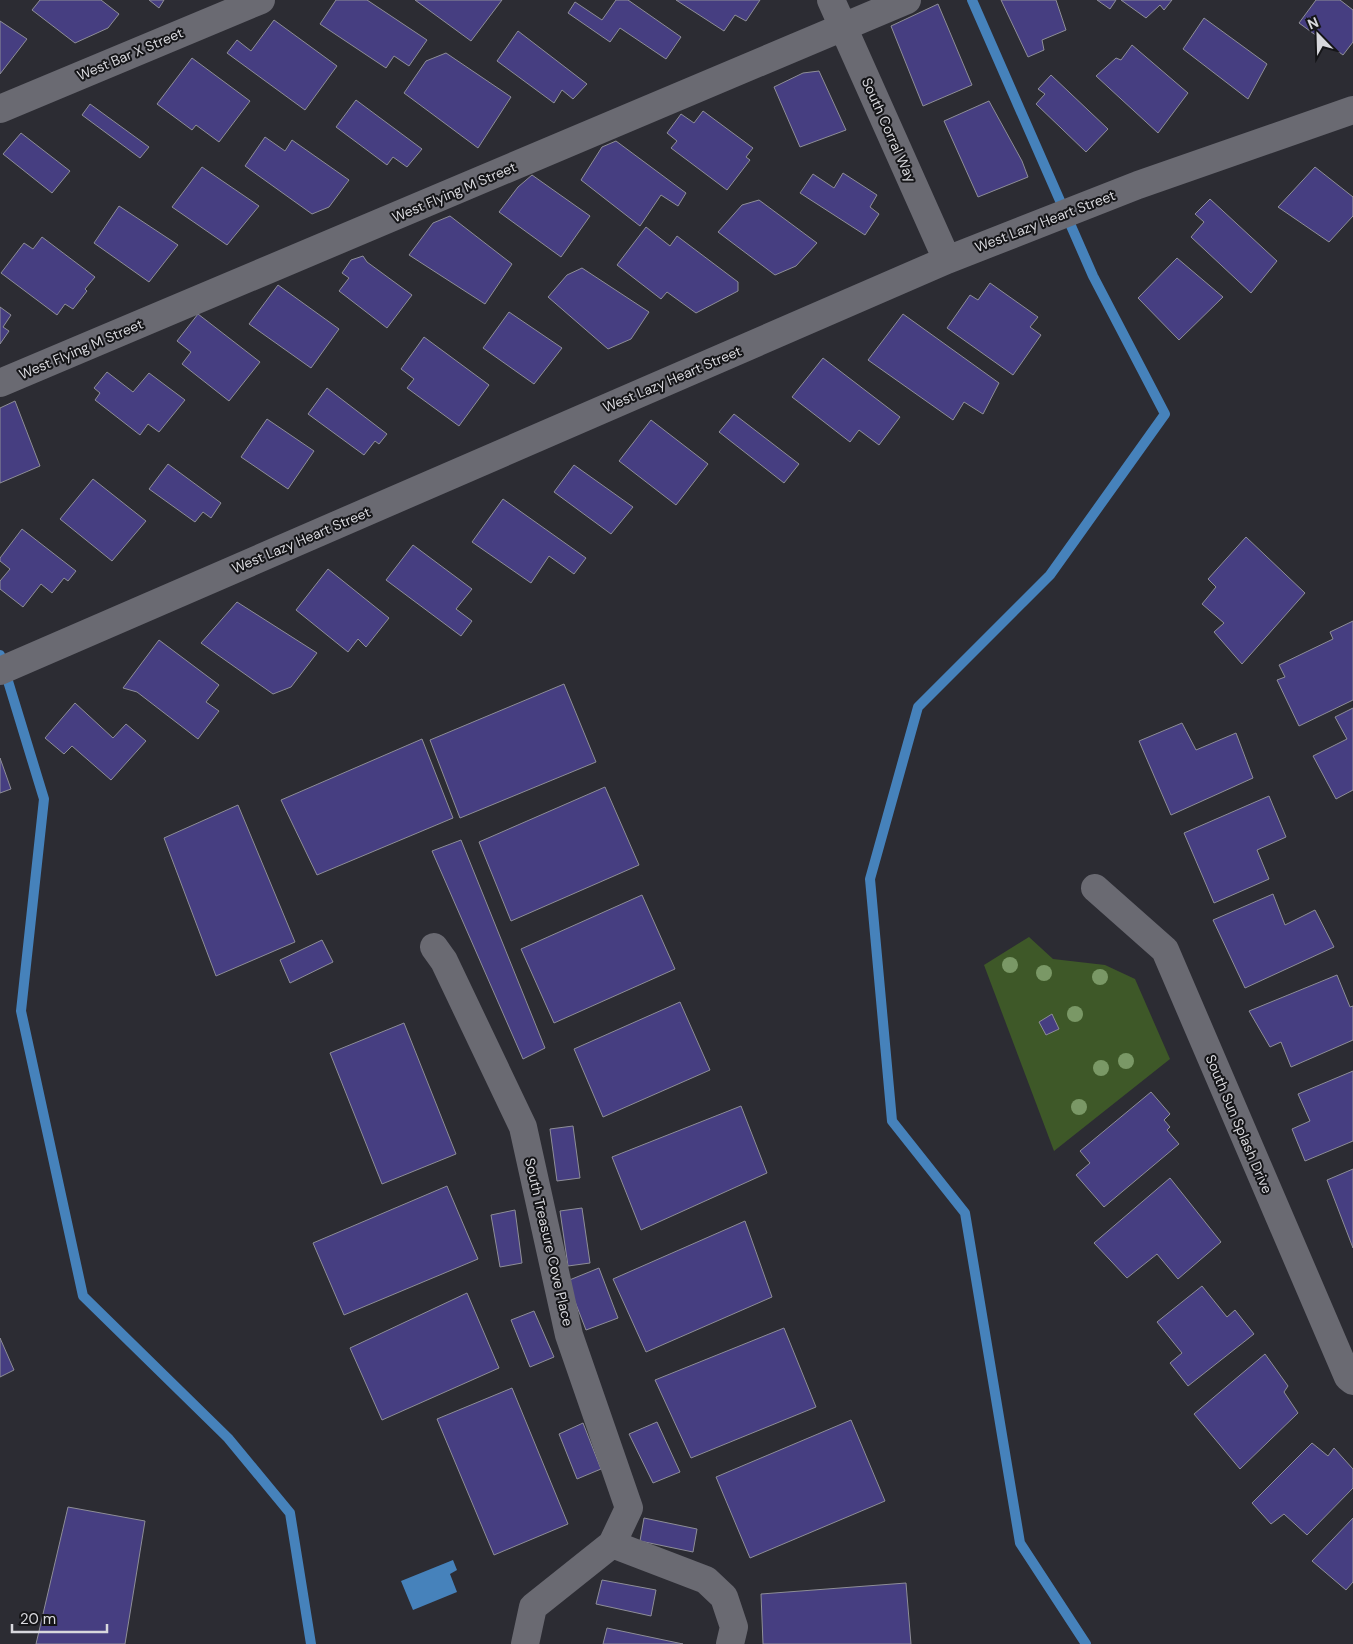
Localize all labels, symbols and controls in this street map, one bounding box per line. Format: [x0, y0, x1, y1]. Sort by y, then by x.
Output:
north arrow [1293, 10, 1343, 60]
text: N [1305, 13, 1321, 33]
street label: West Bar X Street [74, 24, 186, 84]
street label: South Corral Way [858, 75, 920, 185]
street label: West Flying M Street [389, 158, 519, 226]
street label: West Lazy Heart Street [972, 186, 1118, 256]
street label: West Flying M Street [16, 315, 146, 383]
street label: West Lazy Heart Street [600, 342, 744, 416]
street label: West Lazy Heart Street [229, 503, 373, 577]
street label: South Sun Splash Drive [1202, 1052, 1276, 1196]
street label: South Treasure Cove Place [521, 1156, 577, 1328]
scale bar [12, 1602, 108, 1634]
text: 20 m [20, 1609, 56, 1629]

